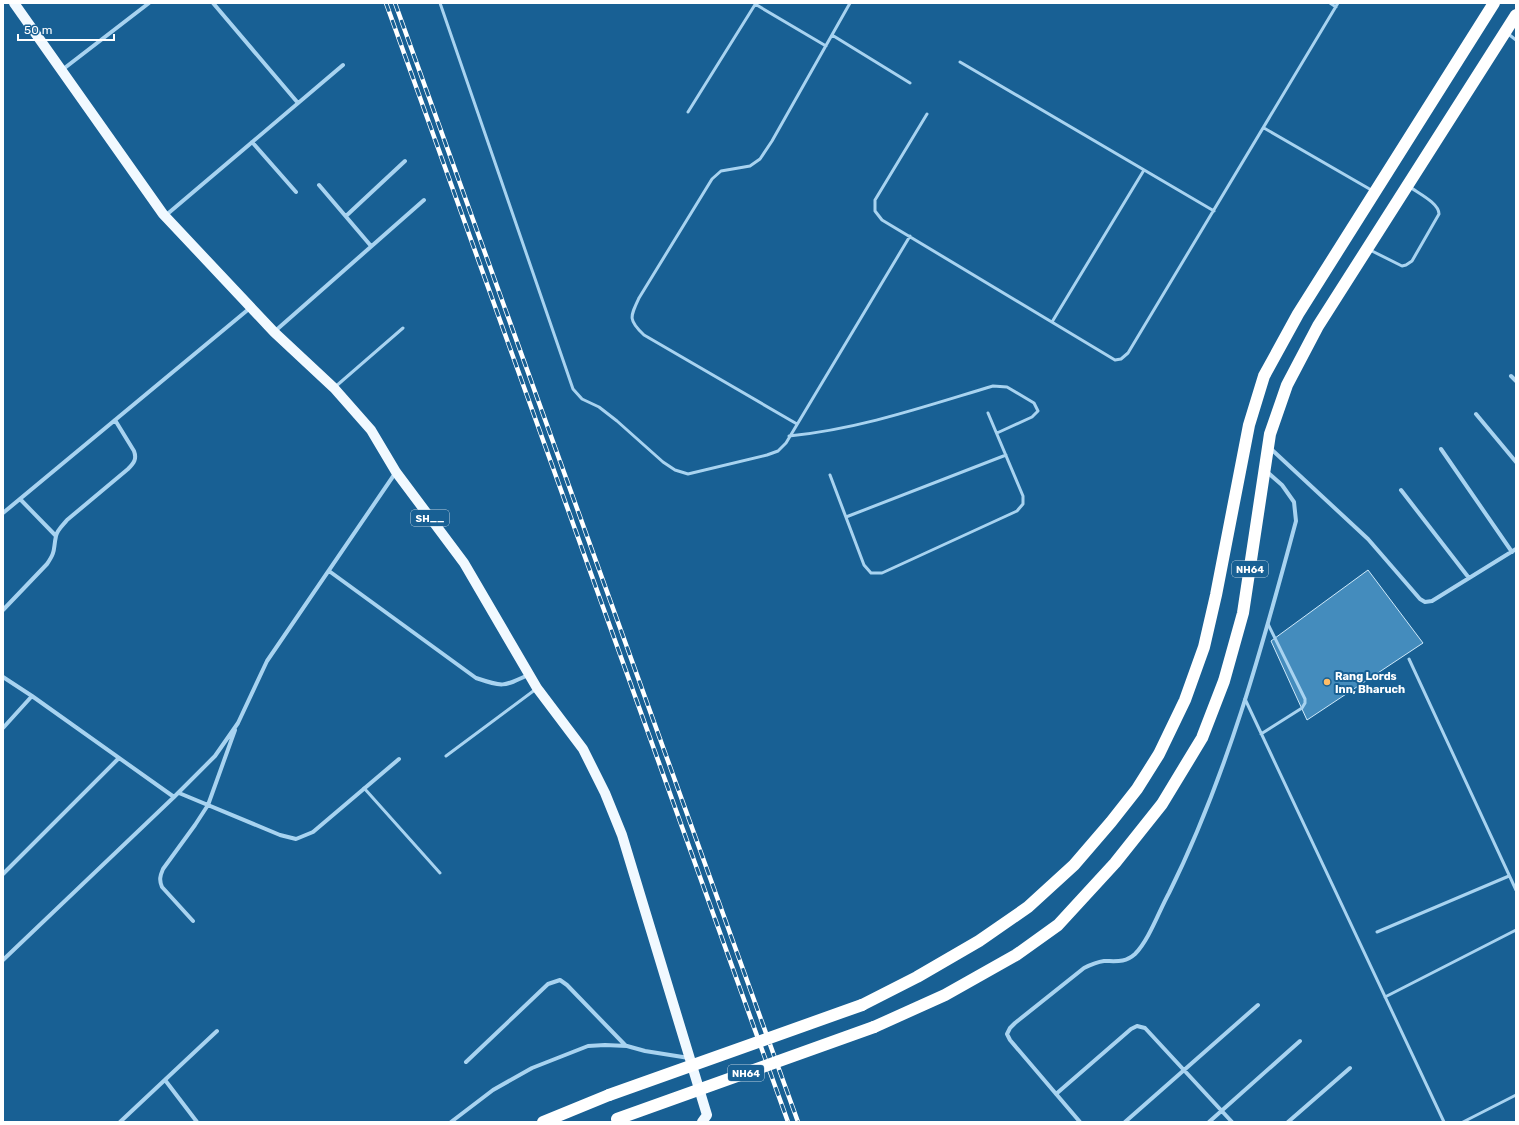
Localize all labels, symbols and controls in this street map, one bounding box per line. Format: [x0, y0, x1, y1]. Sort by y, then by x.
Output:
scale bar [18, 16, 114, 42]
text: 50 m [24, 23, 52, 37]
road number: SH__ [411, 510, 449, 526]
road number: NH64 [1232, 561, 1268, 577]
place label: Rang Lords Inn, Bharuch [1335, 670, 1405, 696]
marker: Rang Lords Inn, Bharuch [1322, 677, 1332, 687]
road number: NH64 [728, 1065, 764, 1081]

